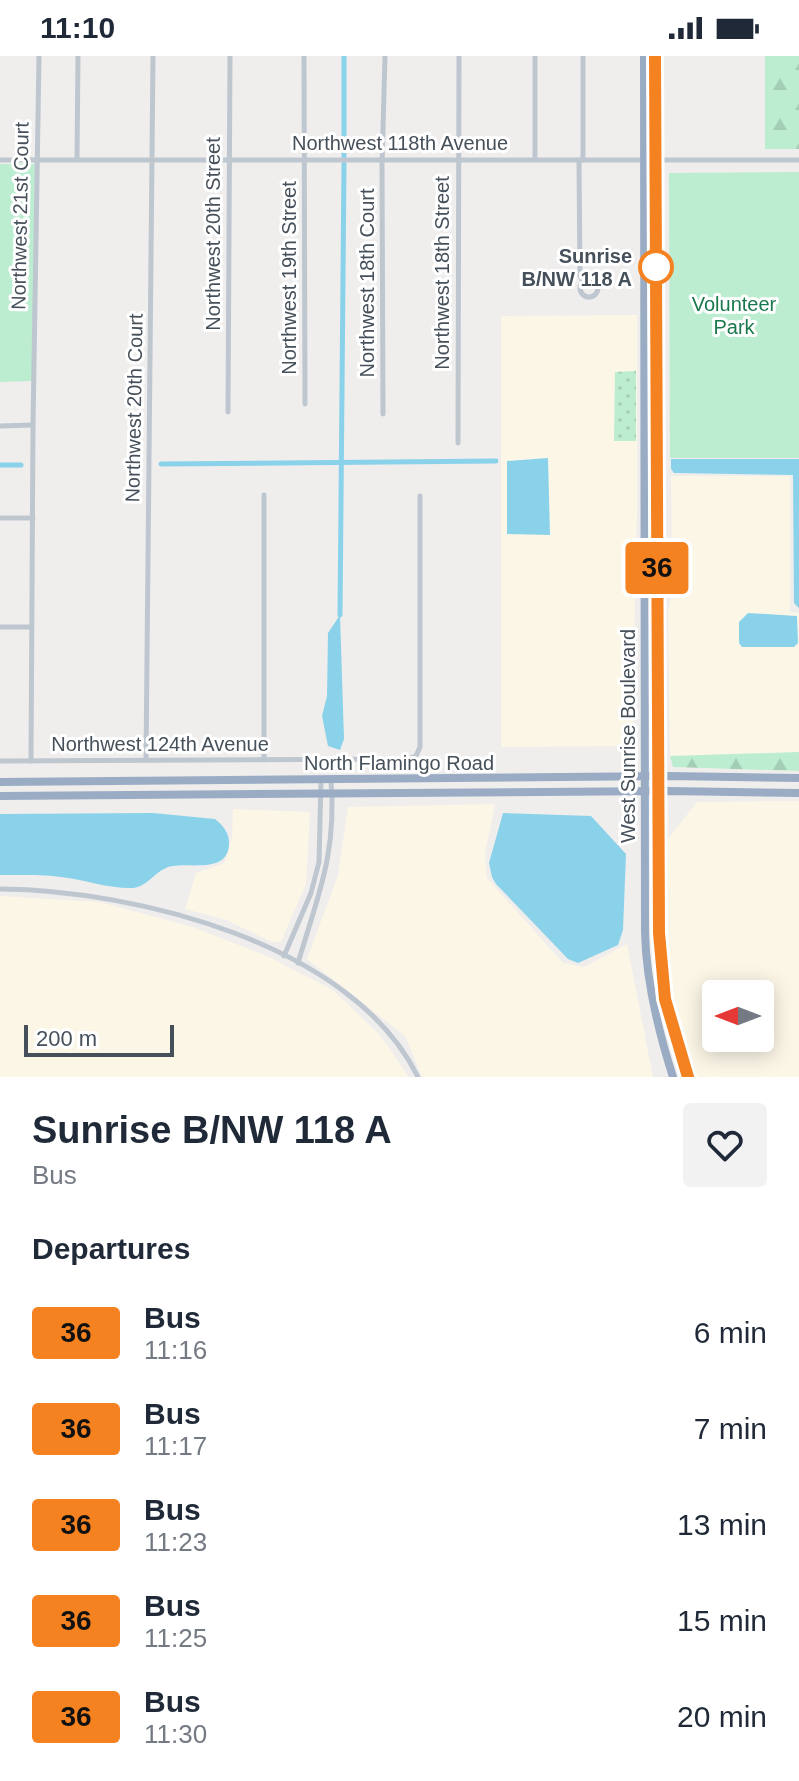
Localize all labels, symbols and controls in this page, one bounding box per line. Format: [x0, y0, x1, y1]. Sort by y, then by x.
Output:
text: 11:10 [40, 11, 115, 44]
street label: Northwest 21st Court [7, 121, 33, 310]
street label: Northwest 118th Avenue [292, 132, 508, 154]
street label: Northwest 20th Street [202, 137, 224, 331]
street label: Northwest 18th Street [431, 176, 453, 370]
street label: Northwest 19th Street [278, 181, 300, 375]
street label: Northwest 18th Court [356, 188, 378, 377]
place label: Sunrise B/NW 118 A [522, 245, 632, 290]
marker: Sunrise B/NW 118 A [639, 250, 673, 284]
park label: Volunteer Park [692, 293, 777, 338]
street label: Northwest 20th Court [121, 313, 147, 503]
line badge: 36 [621, 542, 693, 594]
text: 36 [641, 552, 673, 583]
street label: West Sunrise Boulevard [617, 629, 639, 843]
street label: Northwest 124th Avenue [51, 733, 269, 755]
street label: North Flamingo Road [304, 752, 494, 774]
north arrow [702, 980, 774, 1052]
map controls [702, 980, 774, 1052]
scale bar [24, 1021, 174, 1057]
text: 200 m [36, 1026, 97, 1051]
button: heart [683, 1103, 767, 1187]
text: Sunrise B/NW 118 A [32, 1109, 392, 1151]
text: Bus [32, 1160, 77, 1190]
text: Departures [32, 1232, 190, 1265]
text: Bus [144, 1301, 201, 1334]
text: 6 min [694, 1316, 767, 1349]
text: 36 [60, 1317, 92, 1348]
text: 11:16 [144, 1335, 207, 1365]
text: Bus [144, 1397, 201, 1430]
text: 7 min [694, 1412, 767, 1445]
text: 36 [60, 1413, 92, 1444]
text: 11:17 [144, 1431, 207, 1461]
text: Bus [144, 1493, 201, 1526]
text: 13 min [677, 1508, 767, 1541]
text: 36 [60, 1509, 92, 1540]
text: 11:23 [144, 1527, 207, 1557]
text: Bus [144, 1589, 201, 1622]
text: 15 min [677, 1604, 767, 1637]
text: 36 [60, 1605, 92, 1636]
text: 11:25 [144, 1623, 207, 1653]
text: Bus [144, 1685, 201, 1718]
text: 20 min [677, 1700, 767, 1733]
text: 36 [60, 1701, 92, 1732]
text: 11:30 [144, 1719, 207, 1749]

